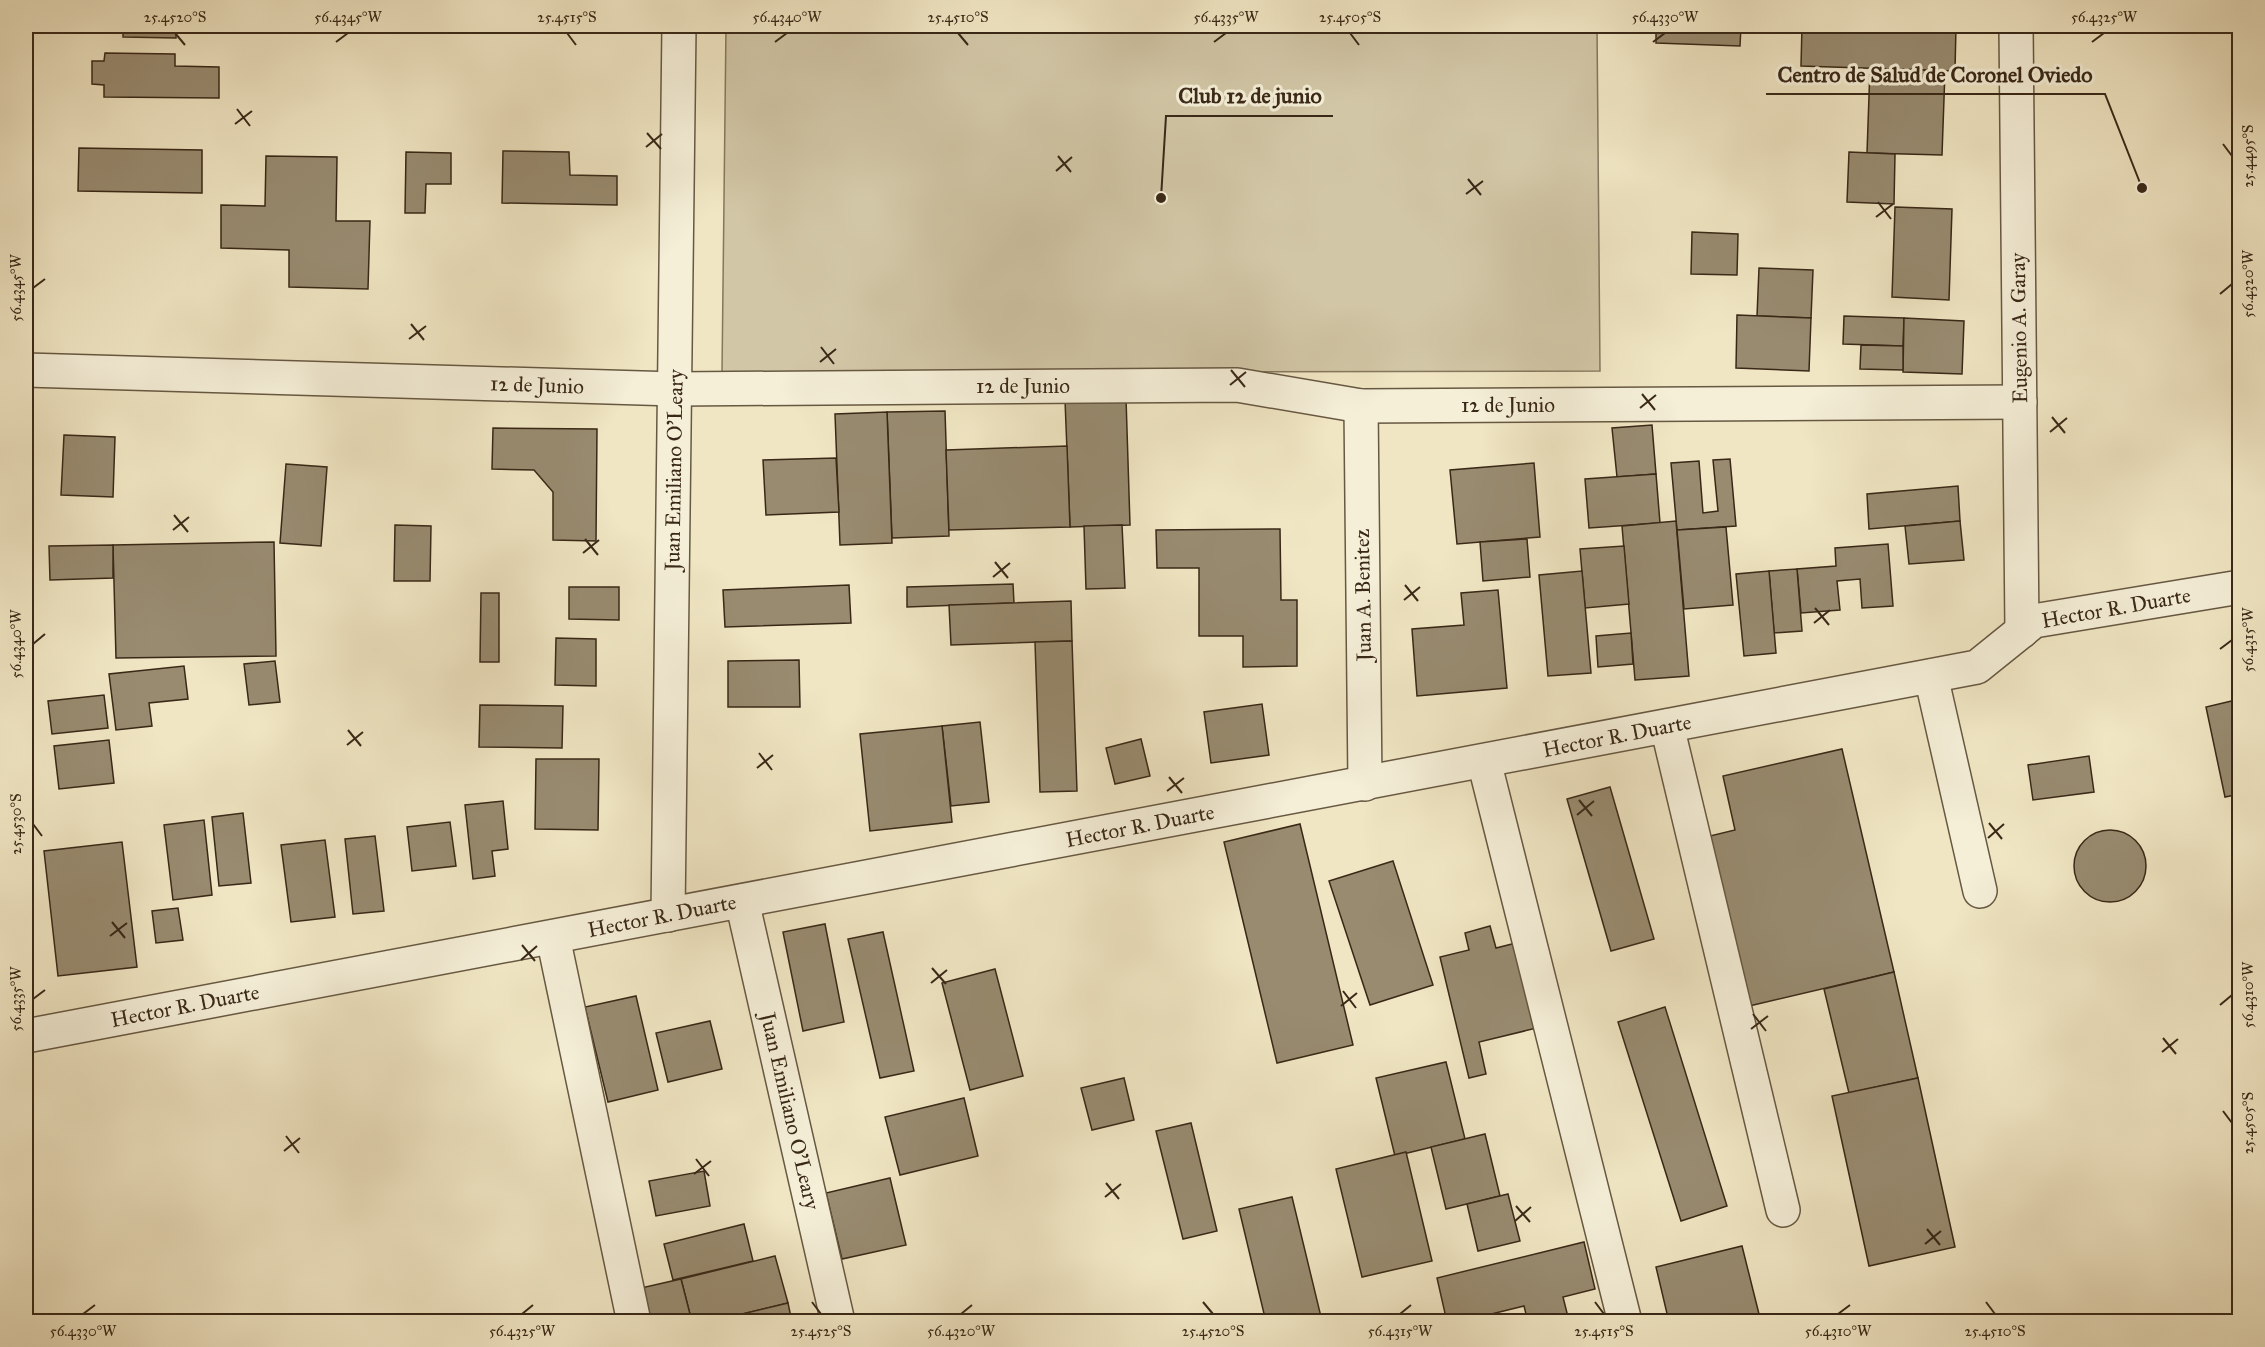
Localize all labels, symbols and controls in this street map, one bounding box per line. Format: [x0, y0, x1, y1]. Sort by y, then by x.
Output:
text: 25.4520°S [144, 8, 206, 26]
text: 56.4345°W [314, 8, 382, 26]
text: 25.4515°S [537, 8, 597, 26]
text: 56.4340°W [752, 8, 822, 26]
text: 25.4510°S [927, 8, 989, 26]
text: 56.4335°W [1194, 8, 1259, 26]
text: 25.4505°S [1319, 8, 1381, 26]
text: 56.4330°W [1632, 8, 1699, 26]
text: 56.4325°W [2071, 8, 2138, 26]
callout: Centro de Salud de Coronel Oviedo [1766, 54, 2105, 94]
text: Centro de Salud de Coronel Oviedo [1777, 61, 2093, 88]
callout: Club 12 de junio [1166, 76, 1333, 116]
text: Club 12 de junio [1178, 82, 1322, 109]
text: 25.4495°S [2239, 125, 2257, 187]
text: 56.4320°W [2239, 249, 2257, 318]
street label: Eugenio A. Garay [2005, 251, 2033, 404]
text: 56.4345°W [7, 254, 25, 322]
street label: Juan Emiliano O'Leary [659, 368, 689, 573]
street label: 12 de Junio [490, 370, 585, 400]
street label: 12 de Junio [976, 373, 1070, 399]
street label: 12 de Junio [1461, 392, 1555, 418]
street label: Juan A. Benitez [1349, 528, 1377, 663]
street label: Hector R. Duarte [2039, 582, 2193, 634]
text: 56.4315°W [2239, 607, 2257, 672]
text: 56.4340°W [7, 609, 25, 679]
street label: Hector R. Duarte [1540, 709, 1694, 763]
text: 25.4530°S [7, 793, 25, 855]
street label: Hector R. Duarte [1063, 799, 1217, 853]
street label: Hector R. Duarte [585, 889, 739, 943]
text: 56.4310°W [2239, 961, 2257, 1028]
text: 56.4335°W [7, 966, 25, 1031]
street label: Hector R. Duarte [108, 979, 262, 1033]
street label: Juan Emiliano O'Leary [754, 1008, 826, 1213]
text: 25.4505°S [2239, 1092, 2257, 1154]
text: 56.4330°W [50, 1322, 117, 1340]
text: 56.4325°W [489, 1322, 556, 1340]
text: 25.4525°S [791, 1322, 851, 1340]
text: 56.4320°W [927, 1322, 996, 1340]
text: 25.4520°S [1182, 1322, 1244, 1340]
text: 56.4315°W [1368, 1322, 1433, 1340]
text: 25.4515°S [1574, 1322, 1634, 1340]
text: 56.4310°W [1805, 1322, 1872, 1340]
text: 25.4510°S [1964, 1322, 2026, 1340]

